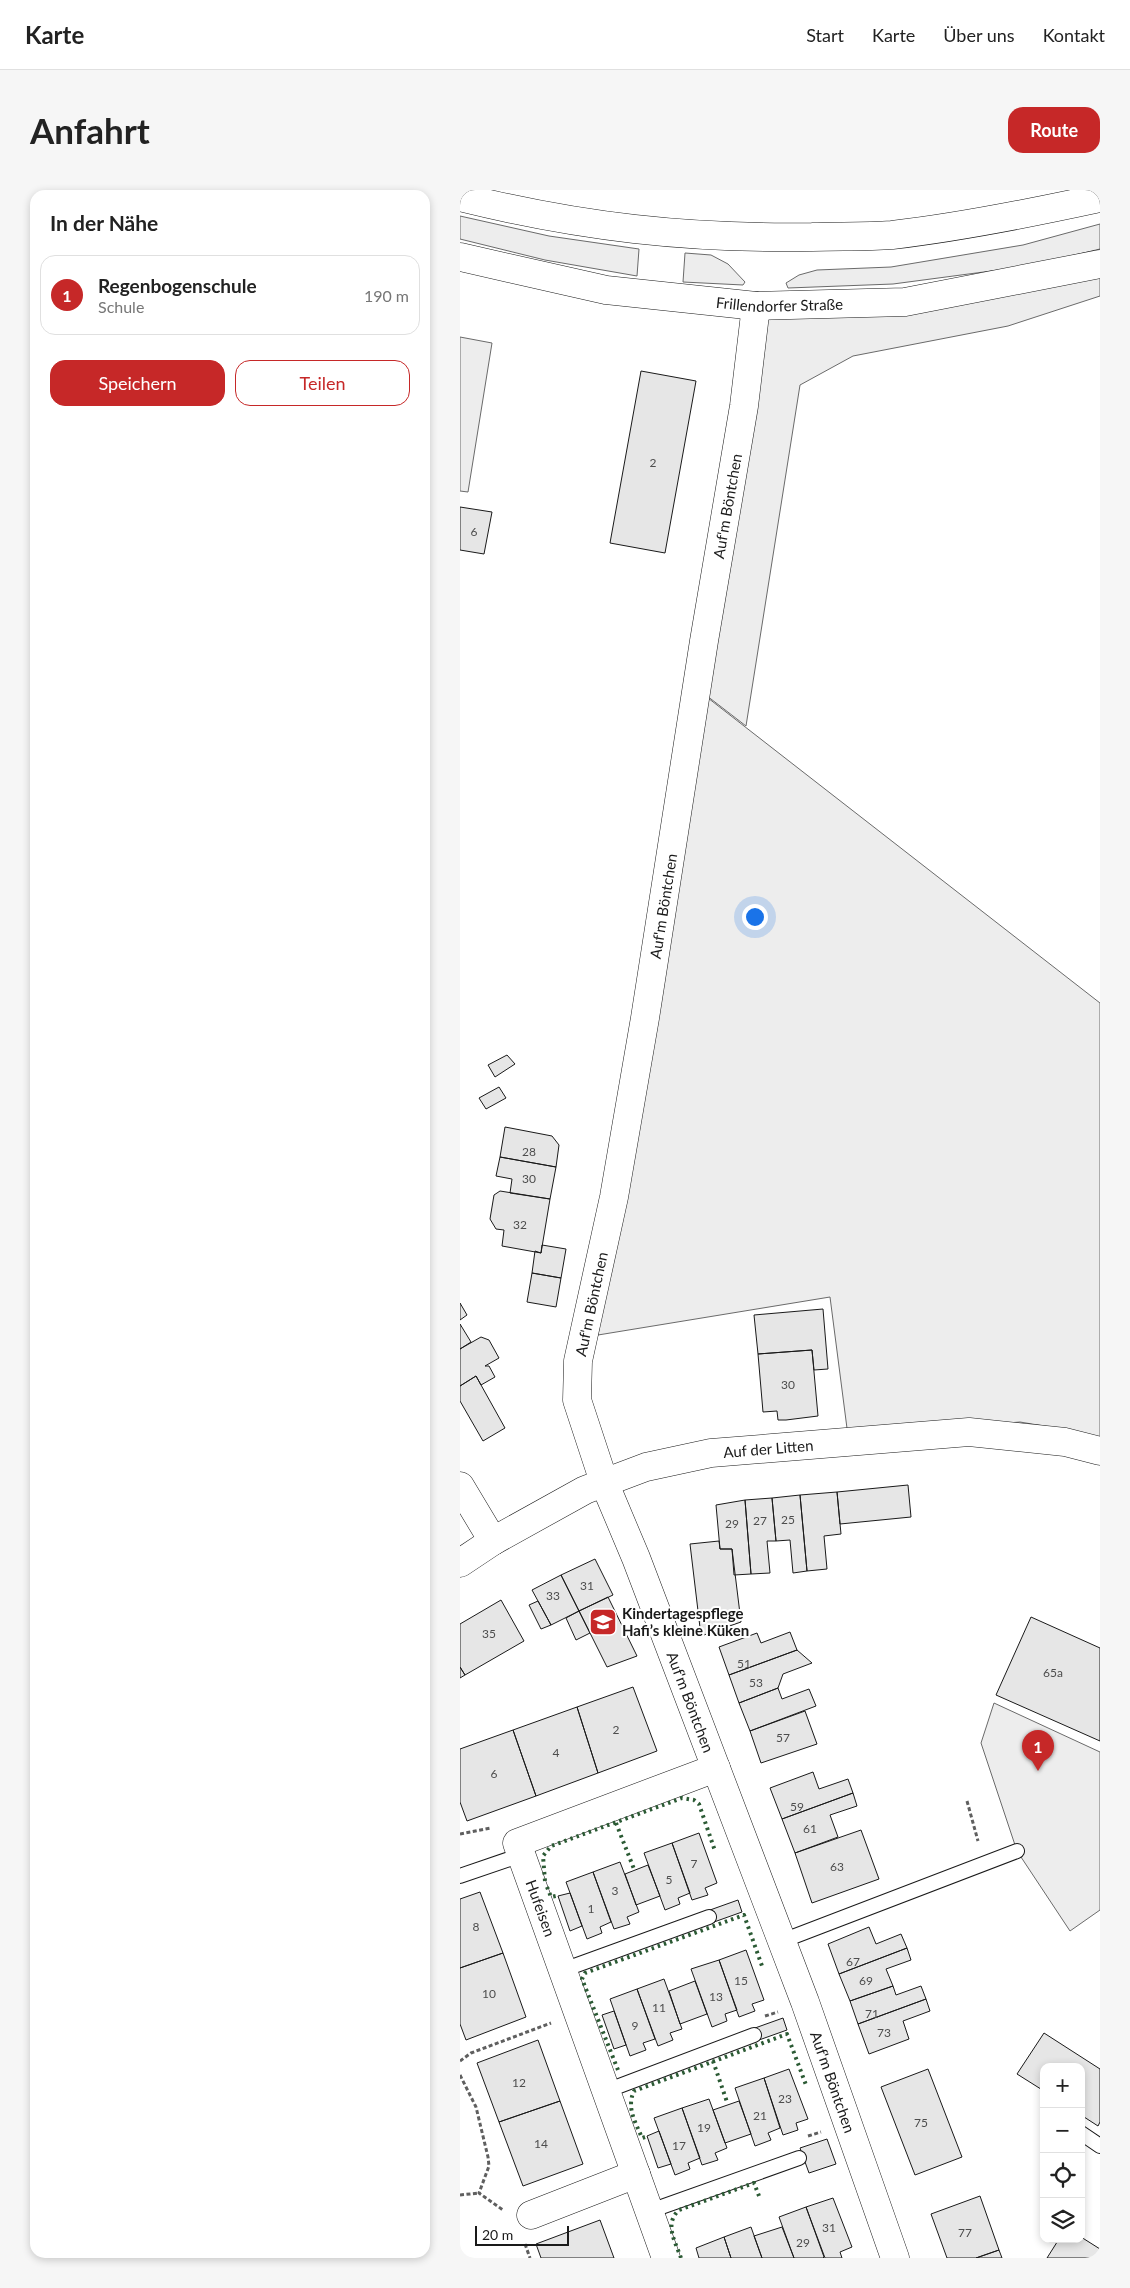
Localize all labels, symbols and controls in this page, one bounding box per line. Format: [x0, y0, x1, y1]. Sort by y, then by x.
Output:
text: Karte [25, 20, 84, 49]
text: Start [806, 24, 844, 46]
text: Karte [872, 24, 915, 46]
text: Über uns [943, 24, 1015, 46]
text: Kontakt [1043, 24, 1105, 46]
button: Route [1008, 107, 1100, 153]
text: Anfahrt [30, 109, 150, 151]
text: In der Nähe [50, 210, 158, 235]
text: Regenbogenschule [98, 274, 257, 297]
text: 1 [62, 286, 72, 305]
text: 190 m [364, 286, 409, 305]
street label: Frillendorfer Straße [715, 293, 843, 315]
text: Schule [98, 297, 144, 316]
button: Speichern [50, 360, 225, 406]
button: Teilen [235, 360, 410, 406]
street label: Auf'm Böntchen [709, 452, 745, 560]
house number: 2 [650, 455, 657, 470]
house number: 6 [471, 524, 478, 539]
street label: Auf'm Böntchen [646, 852, 680, 960]
your location [742, 904, 768, 930]
house number: 28 [522, 1144, 536, 1159]
house number: 30 [522, 1171, 536, 1186]
house number: 32 [513, 1217, 527, 1232]
street label: Auf'm Böntchen [571, 1250, 611, 1358]
house number: 30 [781, 1377, 795, 1392]
street label: Auf der Litten [723, 1436, 814, 1461]
house number: 25 [781, 1512, 795, 1527]
house number: 27 [753, 1513, 767, 1528]
house number: 29 [725, 1516, 739, 1531]
house number: 31 [580, 1578, 594, 1593]
house number: 33 [546, 1588, 560, 1603]
place label: Kindertagespflege Hafi’s kleine Küken [622, 1604, 749, 1639]
school or university icon: Kindertagespflege Hafi’s kleine Küken [588, 1607, 618, 1637]
house number: 35 [482, 1626, 496, 1641]
street label: Auf'm Böntchen [663, 1649, 718, 1755]
house number: 51 [737, 1656, 751, 1671]
house number: 65a [1043, 1665, 1063, 1680]
house number: 53 [749, 1675, 763, 1690]
house number: 2 [613, 1722, 620, 1737]
house number: 57 [776, 1730, 790, 1745]
pin: 1 [1022, 1730, 1054, 1771]
house number: 4 [553, 1745, 560, 1760]
house number: 6 [491, 1766, 498, 1781]
house number: 59 [790, 1799, 804, 1814]
house number: 61 [803, 1821, 817, 1836]
house number: 7 [691, 1856, 698, 1871]
house number: 63 [830, 1859, 844, 1874]
house number: 5 [666, 1872, 673, 1887]
street label: Hufeisen [522, 1877, 560, 1939]
house number: 3 [612, 1883, 619, 1898]
house number: 1 [588, 1901, 595, 1916]
house number: 8 [473, 1919, 480, 1934]
house number: 67 [846, 1954, 860, 1969]
house number: 15 [734, 1973, 748, 1988]
house number: 69 [859, 1973, 873, 1988]
house number: 10 [482, 1986, 496, 2001]
house number: 13 [709, 1989, 723, 2004]
house number: 11 [652, 2000, 666, 2015]
house number: 71 [865, 2006, 879, 2021]
house number: 9 [632, 2018, 639, 2033]
house number: 73 [877, 2025, 891, 2040]
street label: Auf'm Böntchen [807, 2029, 859, 2135]
map controls [1040, 2063, 1085, 2243]
button: + [1040, 2063, 1085, 2108]
house number: 12 [512, 2075, 526, 2090]
house number: 23 [778, 2091, 792, 2106]
house number: 21 [753, 2108, 767, 2123]
button: − [1040, 2108, 1085, 2153]
house number: 75 [914, 2115, 928, 2130]
house number: 19 [697, 2120, 711, 2135]
house number: 14 [534, 2136, 548, 2151]
house number: 17 [672, 2138, 686, 2153]
button: locate [1040, 2153, 1085, 2198]
button: layers [1040, 2198, 1085, 2243]
house number: 31 [822, 2220, 836, 2235]
scale bar [475, 2223, 569, 2246]
house number: 77 [958, 2225, 972, 2240]
text: 20 m [482, 2226, 513, 2243]
house number: 29 [796, 2235, 810, 2250]

